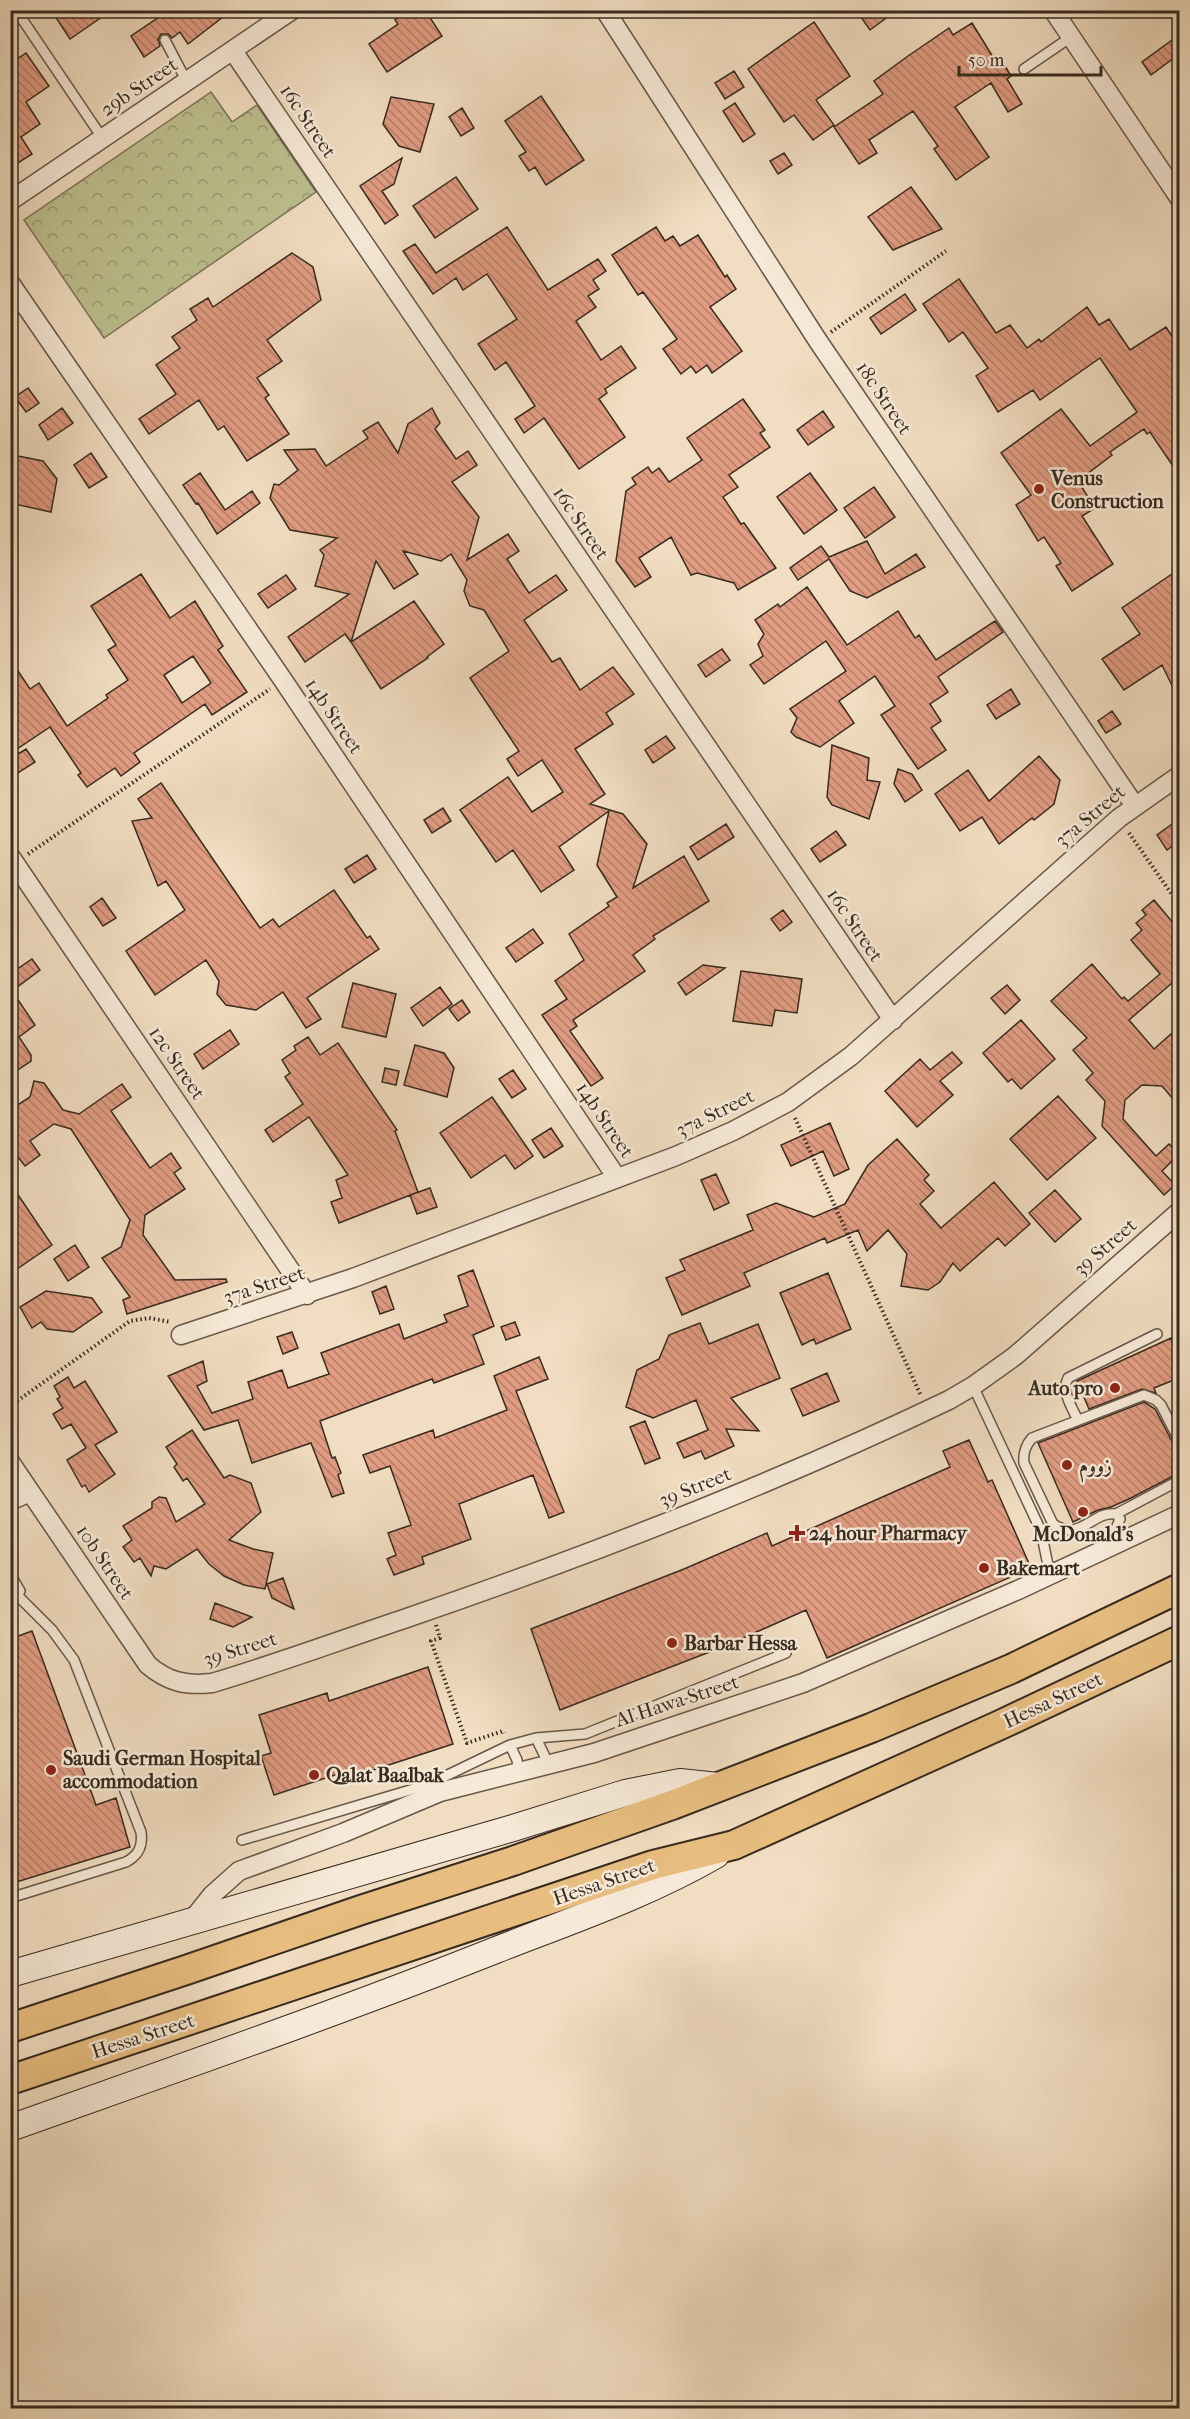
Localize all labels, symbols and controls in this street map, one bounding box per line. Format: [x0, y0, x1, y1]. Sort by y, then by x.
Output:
scale bar [959, 39, 1102, 77]
text: 50 m [968, 50, 1005, 71]
street label: 29b Street [96, 53, 182, 121]
street label: 16c Street [275, 80, 341, 162]
street label: 18c Street [851, 357, 917, 439]
place label: Venus Construction [1050, 467, 1164, 513]
street label: 16c Street [548, 482, 614, 564]
marker: Venus Construction [1032, 482, 1046, 496]
street label: 14b Street [300, 674, 368, 758]
street label: 37a Street [1050, 780, 1130, 852]
street label: 16c Street [822, 884, 888, 966]
street label: 12c Street [144, 1022, 210, 1104]
street label: 14b Street [571, 1078, 639, 1162]
street label: 37a Street [672, 1084, 758, 1142]
street label: 39 Street [1069, 1213, 1141, 1281]
street label: 37a Street [220, 1261, 308, 1309]
place label: Auto pro [1026, 1377, 1103, 1400]
marker: Auto pro [1108, 1381, 1122, 1395]
place label: زووم [1079, 1454, 1112, 1483]
marker: زووم [1060, 1458, 1074, 1472]
street label: 39 Street [656, 1462, 734, 1512]
marker: McDonald's [1076, 1505, 1090, 1519]
street label: 10b Street [72, 1520, 138, 1604]
place label: 24 hour Pharmacy [809, 1522, 968, 1546]
place label: McDonald's [1032, 1523, 1134, 1546]
marker: 24 hour Pharmacy [790, 1526, 804, 1540]
place label: Bakemart [996, 1557, 1081, 1580]
marker: Bakemart [977, 1561, 991, 1575]
street label: 39 Street [200, 1627, 280, 1671]
place label: Barbar Hessa [684, 1632, 798, 1655]
marker: Barbar Hessa [665, 1636, 679, 1650]
street label: Hessa Street [1000, 1667, 1106, 1733]
street label: Al Hawa Street [611, 1670, 742, 1732]
place label: Saudi German Hospital accommodation [63, 1747, 261, 1793]
marker: Saudi German Hospital accommodation [44, 1763, 58, 1777]
place label: Qalat Baalbak [326, 1764, 445, 1787]
marker: Qalat Baalbak [307, 1768, 321, 1782]
street label: Hessa Street [550, 1854, 658, 1910]
street label: Hessa Street [89, 2009, 197, 2063]

